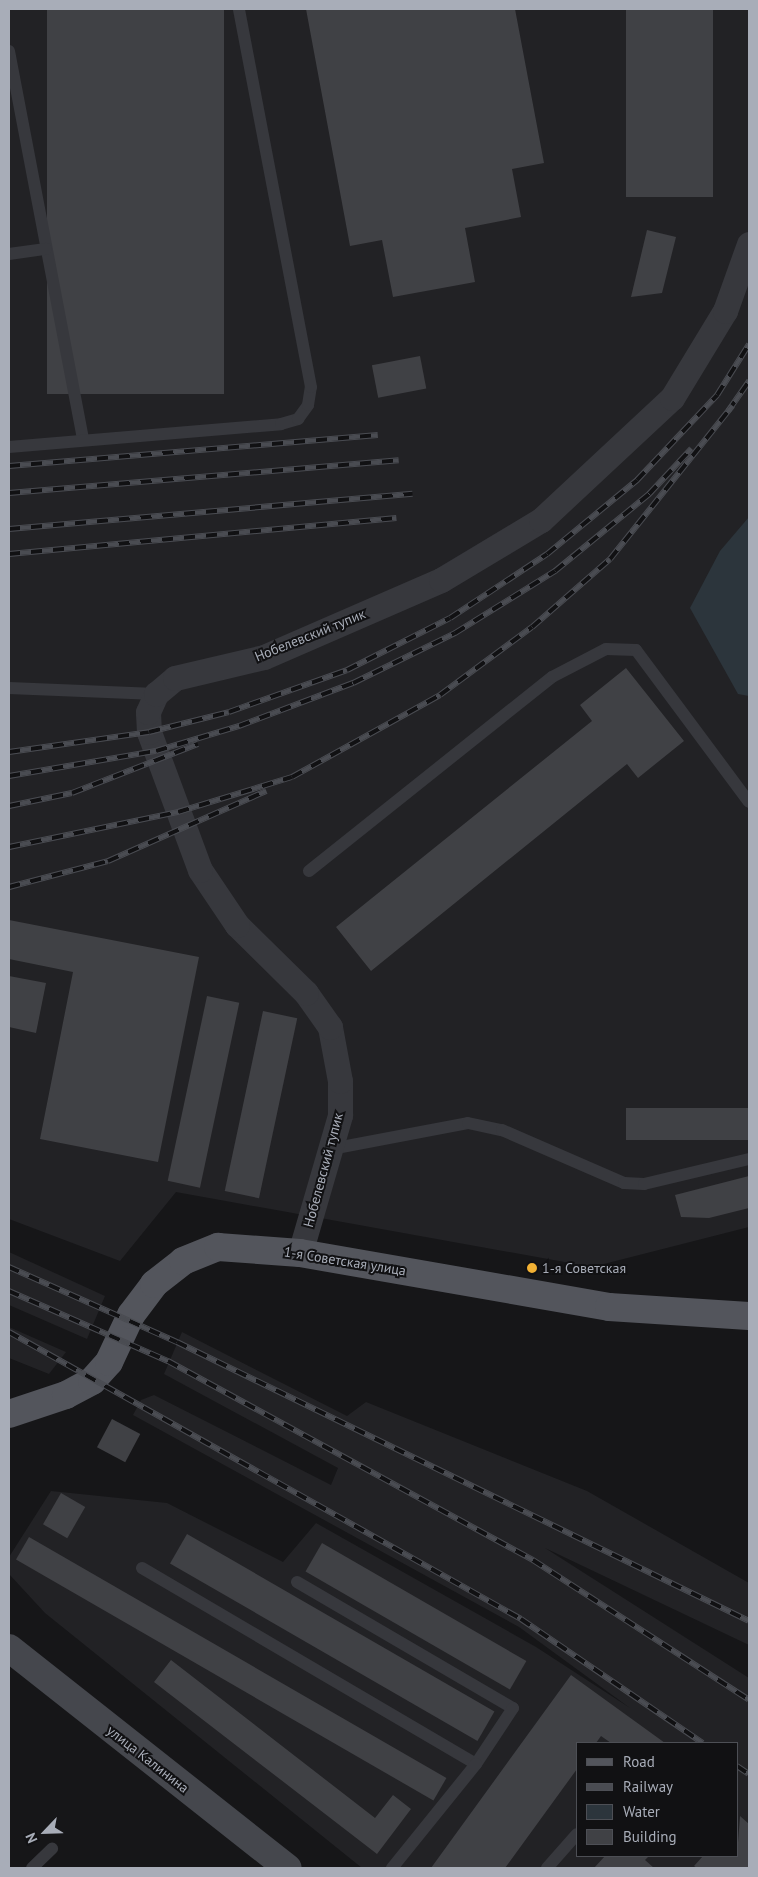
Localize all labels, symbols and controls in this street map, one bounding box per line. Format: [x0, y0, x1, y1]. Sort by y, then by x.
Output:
street label: Нобелевский тупик [252, 605, 368, 665]
street label: Нобелевский тупик [300, 1111, 346, 1229]
street label: 1-я Советская улица [283, 1243, 407, 1279]
place label: 1-я Советская [542, 1260, 626, 1276]
marker: 1-я Советская [526, 1262, 538, 1274]
street label: улица Калинина [104, 1722, 192, 1796]
legend [576, 1742, 738, 1857]
text: Road [623, 1752, 655, 1771]
text: Railway [623, 1777, 673, 1796]
text: Water [623, 1802, 660, 1821]
north arrow [20, 1807, 70, 1857]
text: Building [623, 1827, 677, 1846]
text: N [21, 1830, 41, 1846]

